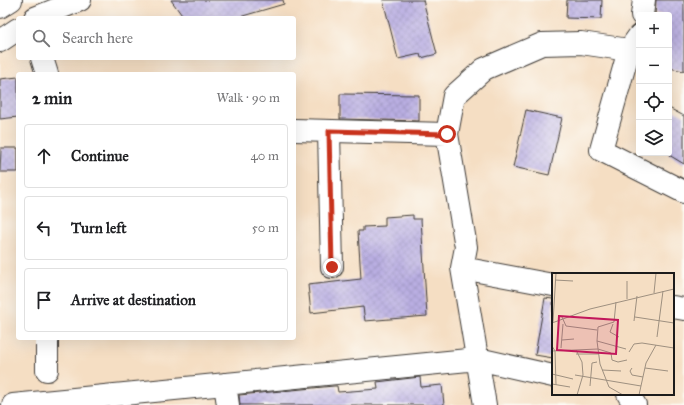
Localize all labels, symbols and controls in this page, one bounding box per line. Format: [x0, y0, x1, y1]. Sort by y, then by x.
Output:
map controls [636, 12, 672, 156]
button: + [636, 12, 672, 48]
search box [16, 16, 296, 60]
icon: search [30, 27, 52, 49]
text: Search here [62, 29, 133, 47]
button: − [636, 48, 672, 84]
button: locate [636, 84, 672, 120]
text: 2 min [32, 88, 72, 109]
text: Walk · 90 m [217, 90, 280, 106]
button: layers [636, 120, 672, 156]
route start [438, 125, 456, 143]
icon: ahead [33, 145, 55, 167]
text: Continue [71, 147, 129, 165]
text: 40 m [250, 148, 279, 164]
icon: left [33, 217, 55, 239]
text: Turn left [71, 219, 127, 237]
text: 50 m [252, 220, 279, 236]
route end [323, 258, 341, 276]
inset map [552, 273, 674, 395]
icon: arrive [33, 289, 55, 311]
text: Arrive at destination [71, 291, 196, 309]

